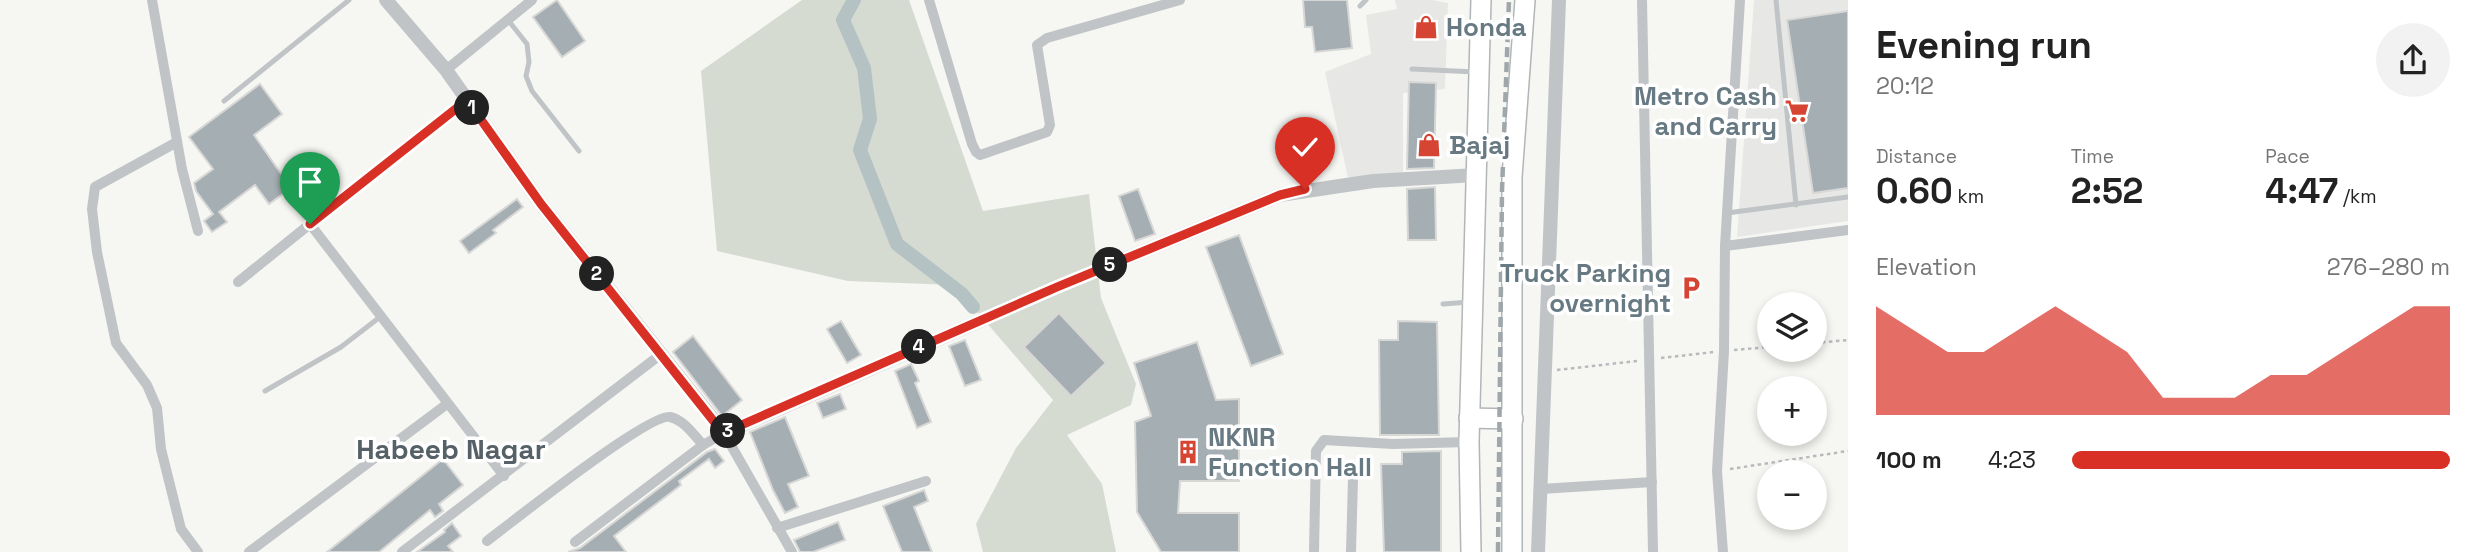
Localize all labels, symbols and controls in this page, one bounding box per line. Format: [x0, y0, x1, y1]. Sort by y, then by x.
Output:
place label: Honda [1446, 10, 1527, 44]
shop icon: Honda [1412, 13, 1440, 41]
text: Evening run [1876, 21, 2092, 69]
button: share [2376, 23, 2450, 97]
text: 20:12 [1876, 71, 1934, 101]
place label: Metro Cash and Carry [1634, 79, 1777, 143]
pin: 1 [454, 90, 490, 126]
text: 1 [467, 95, 476, 120]
supermarket icon: Metro Cash and Carry [1783, 97, 1811, 125]
pin [1275, 117, 1335, 189]
icon: check [1286, 128, 1324, 166]
place label: Bajaj [1449, 128, 1510, 162]
shop icon: Bajaj [1415, 131, 1443, 159]
text: Distance [1876, 144, 1957, 169]
text: Time [2071, 144, 2114, 169]
text: Pace [2265, 144, 2310, 169]
pin [280, 152, 340, 224]
icon: arrive [291, 163, 329, 201]
text: 0.60 [1876, 169, 1953, 213]
text: 2:52 [2071, 169, 2143, 213]
text: 4:47 [2265, 169, 2338, 213]
text: km [1953, 184, 1984, 209]
text: /km [2338, 184, 2377, 209]
pin: 5 [1092, 247, 1128, 282]
text: 5 [1104, 252, 1115, 277]
text: Elevation [1876, 252, 1977, 282]
text: 276–280 m [2327, 252, 2450, 282]
pin: 2 [580, 256, 614, 292]
place label: Truck Parking overnight [1500, 256, 1671, 320]
text: 2 [591, 261, 602, 286]
parking icon: Truck Parking overnight [1677, 274, 1705, 302]
map controls [1757, 292, 1827, 530]
button: layers [1757, 292, 1827, 362]
pin: 4 [902, 330, 936, 364]
text: 4 [912, 334, 925, 359]
button: + [1757, 376, 1827, 446]
pin: 3 [710, 414, 746, 448]
text: 3 [722, 418, 733, 443]
place label: NKNR Function Hall [1208, 420, 1372, 484]
district label: Habeeb Nagar [356, 431, 546, 467]
building icon: NKNR Function Hall [1174, 438, 1202, 466]
text: 100 m [1876, 445, 1942, 475]
text: 4:23 [1988, 445, 2036, 475]
button: − [1757, 460, 1827, 530]

